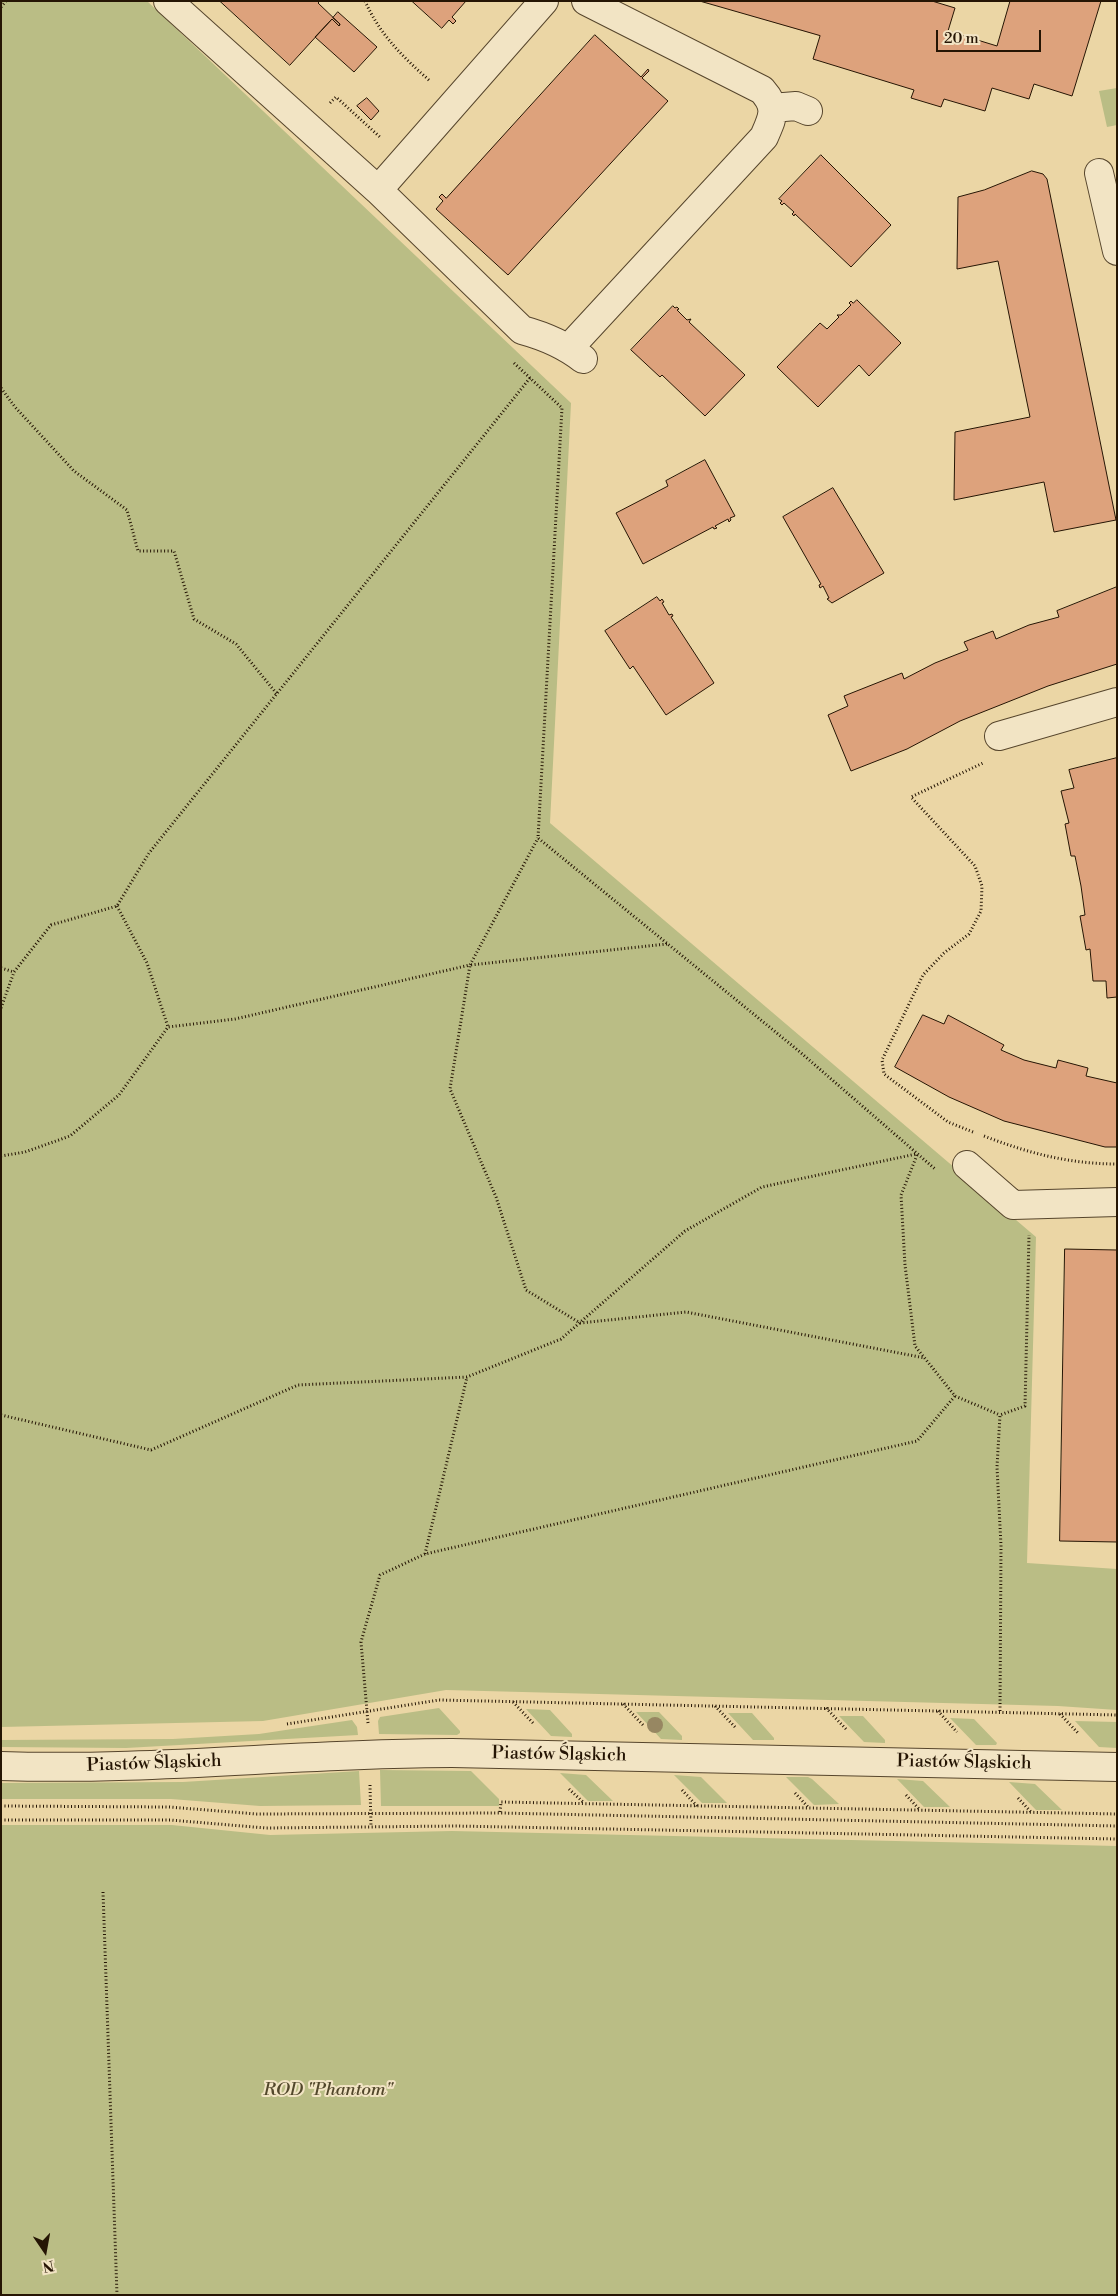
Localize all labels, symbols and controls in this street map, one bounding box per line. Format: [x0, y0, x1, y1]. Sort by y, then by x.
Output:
scale bar [938, 20, 1043, 52]
text: 20 m [944, 29, 979, 48]
street label: Piastów Śląskich [491, 1743, 627, 1767]
street label: Piastów Śląskich [86, 1751, 222, 1777]
street label: Piastów Śląskich [896, 1751, 1032, 1775]
park label: ROD "Phantom" [263, 2080, 393, 2102]
north arrow [20, 2226, 70, 2276]
text: N [41, 2256, 55, 2276]

